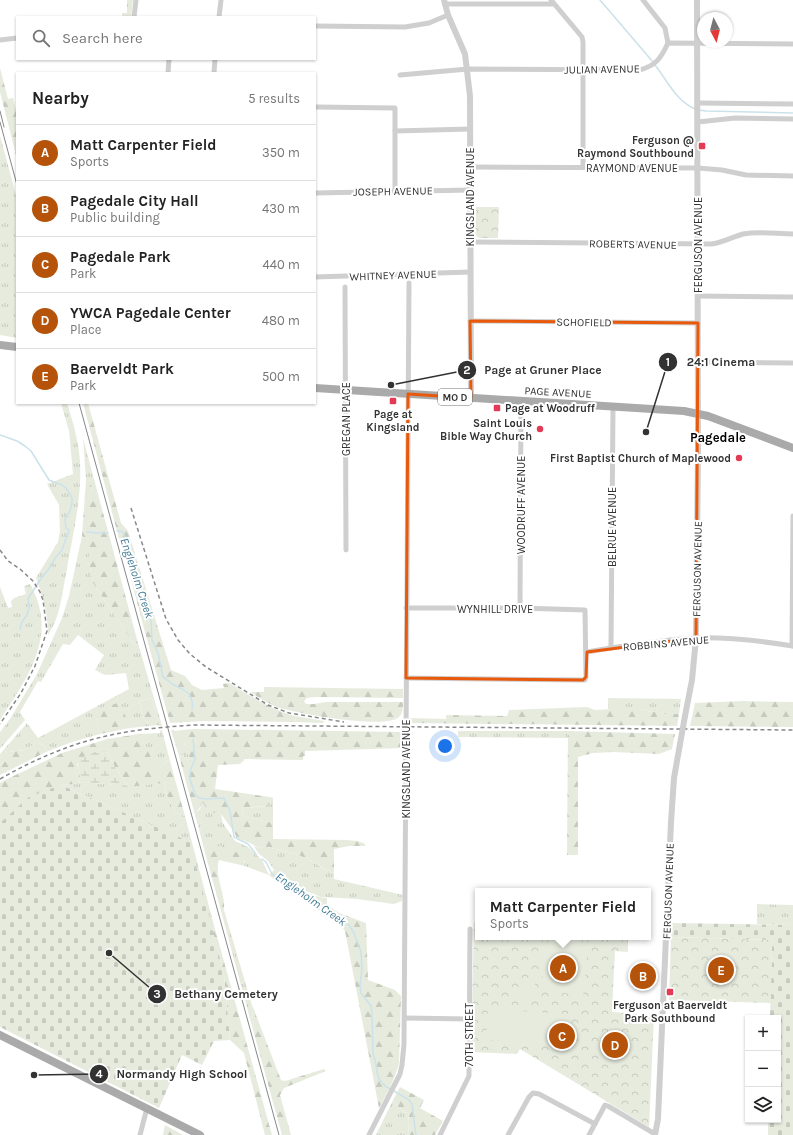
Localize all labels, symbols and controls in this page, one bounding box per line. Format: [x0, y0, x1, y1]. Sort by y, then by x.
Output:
north arrow [697, 12, 733, 48]
search box [16, 16, 316, 60]
icon: search [30, 27, 52, 49]
text: Search here [62, 29, 143, 47]
street label: JULIAN AVENUE [564, 62, 640, 77]
text: Nearby [32, 88, 89, 108]
text: 5 results [248, 91, 300, 106]
place label: Ferguson @ Raymond Southbound [577, 134, 694, 160]
text: Matt Carpenter Field [70, 136, 217, 154]
marker: Ferguson @ Raymond Southbound [697, 141, 707, 151]
text: A [41, 145, 49, 160]
text: 350 m [262, 145, 300, 160]
street label: KINGSLAND AVENUE [464, 147, 477, 247]
text: Sports [70, 154, 109, 169]
street label: RAYMOND AVENUE [586, 162, 678, 175]
street label: JOSEPH AVENUE [353, 184, 433, 199]
text: Pagedale City Hall [70, 192, 199, 210]
street label: FERGUSON AVENUE [692, 197, 705, 293]
text: B [41, 201, 49, 216]
text: 430 m [262, 201, 300, 216]
text: Public building [70, 210, 160, 225]
street label: ROBERTS AVENUE [589, 237, 677, 252]
text: Pagedale Park [70, 248, 171, 266]
text: C [41, 257, 49, 272]
text: 440 m [263, 257, 300, 272]
text: Park [70, 266, 96, 281]
street label: WHITNEY AVENUE [349, 267, 437, 284]
text: YWCA Pagedale Center [70, 304, 231, 322]
text: D [41, 313, 49, 328]
text: 480 m [262, 313, 300, 328]
street label: SCHOFIELD [556, 316, 612, 329]
text: Place [70, 322, 101, 337]
callout: 24:1 Cinema [658, 350, 763, 374]
text: 1 [666, 355, 670, 369]
text: 24:1 Cinema [687, 355, 755, 369]
callout: Page at Gruner Place [457, 358, 610, 382]
text: Baerveldt Park [70, 360, 174, 378]
text: 2 [463, 363, 471, 377]
text: Page at Gruner Place [484, 363, 602, 377]
text: E [41, 369, 49, 384]
text: 500 m [262, 369, 300, 384]
text: Park [70, 378, 96, 393]
street label: GREGAN PLACE [340, 382, 353, 456]
street label: PAGE AVENUE [524, 384, 592, 401]
road number: MO D [438, 389, 472, 405]
marker: Page at Kingsland [388, 396, 398, 406]
place label: Page at Woodruff [505, 402, 596, 415]
marker: Page at Woodruff [492, 403, 502, 413]
place label: Page at Kingsland [366, 408, 420, 434]
place label: Saint Louis Bible Way Church [440, 417, 532, 443]
marker: Saint Louis Bible Way Church [535, 424, 545, 434]
district label: Pagedale [690, 430, 746, 445]
place label: First Baptist Church of Maplewood [550, 452, 731, 465]
marker: First Baptist Church of Maplewood [734, 453, 744, 463]
street label: WOODRUFF AVENUE [515, 456, 528, 554]
street label: BELRUE AVENUE [606, 487, 619, 567]
street label: FERGUSON AVENUE [690, 521, 705, 617]
water label: Engleholm Creek [117, 536, 157, 621]
street label: WYNHILL DRIVE [457, 603, 533, 616]
street label: ROBBINS AVENUE [622, 633, 710, 654]
street label: KINGSLAND AVENUE [400, 719, 413, 819]
your location [435, 736, 455, 756]
street label: FERGUSON AVENUE [660, 843, 677, 939]
water label: Engleholm Creek [273, 869, 350, 929]
popup [475, 888, 651, 940]
text: Matt Carpenter Field [490, 898, 636, 916]
text: Sports [490, 916, 529, 931]
pin: A [550, 953, 576, 983]
pin: E [708, 955, 734, 985]
pin: B [630, 961, 656, 991]
callout: Bethany Cemetery [147, 982, 286, 1006]
text: 3 [153, 987, 161, 1001]
text: Bethany Cemetery [174, 987, 278, 1001]
marker: Ferguson at Baerveldt Park Southbound [665, 987, 675, 997]
place label: Ferguson at Baerveldt Park Southbound [613, 999, 728, 1025]
street label: 70TH STREET [463, 1003, 476, 1067]
map controls [745, 1015, 781, 1123]
button: + [745, 1015, 781, 1051]
pin: C [549, 1021, 575, 1051]
pin: D [602, 1030, 628, 1060]
button: − [745, 1051, 781, 1087]
callout: Normandy High School [89, 1062, 256, 1086]
text: 4 [95, 1067, 103, 1081]
text: Normandy High School [116, 1067, 248, 1081]
button: layers [745, 1087, 781, 1123]

